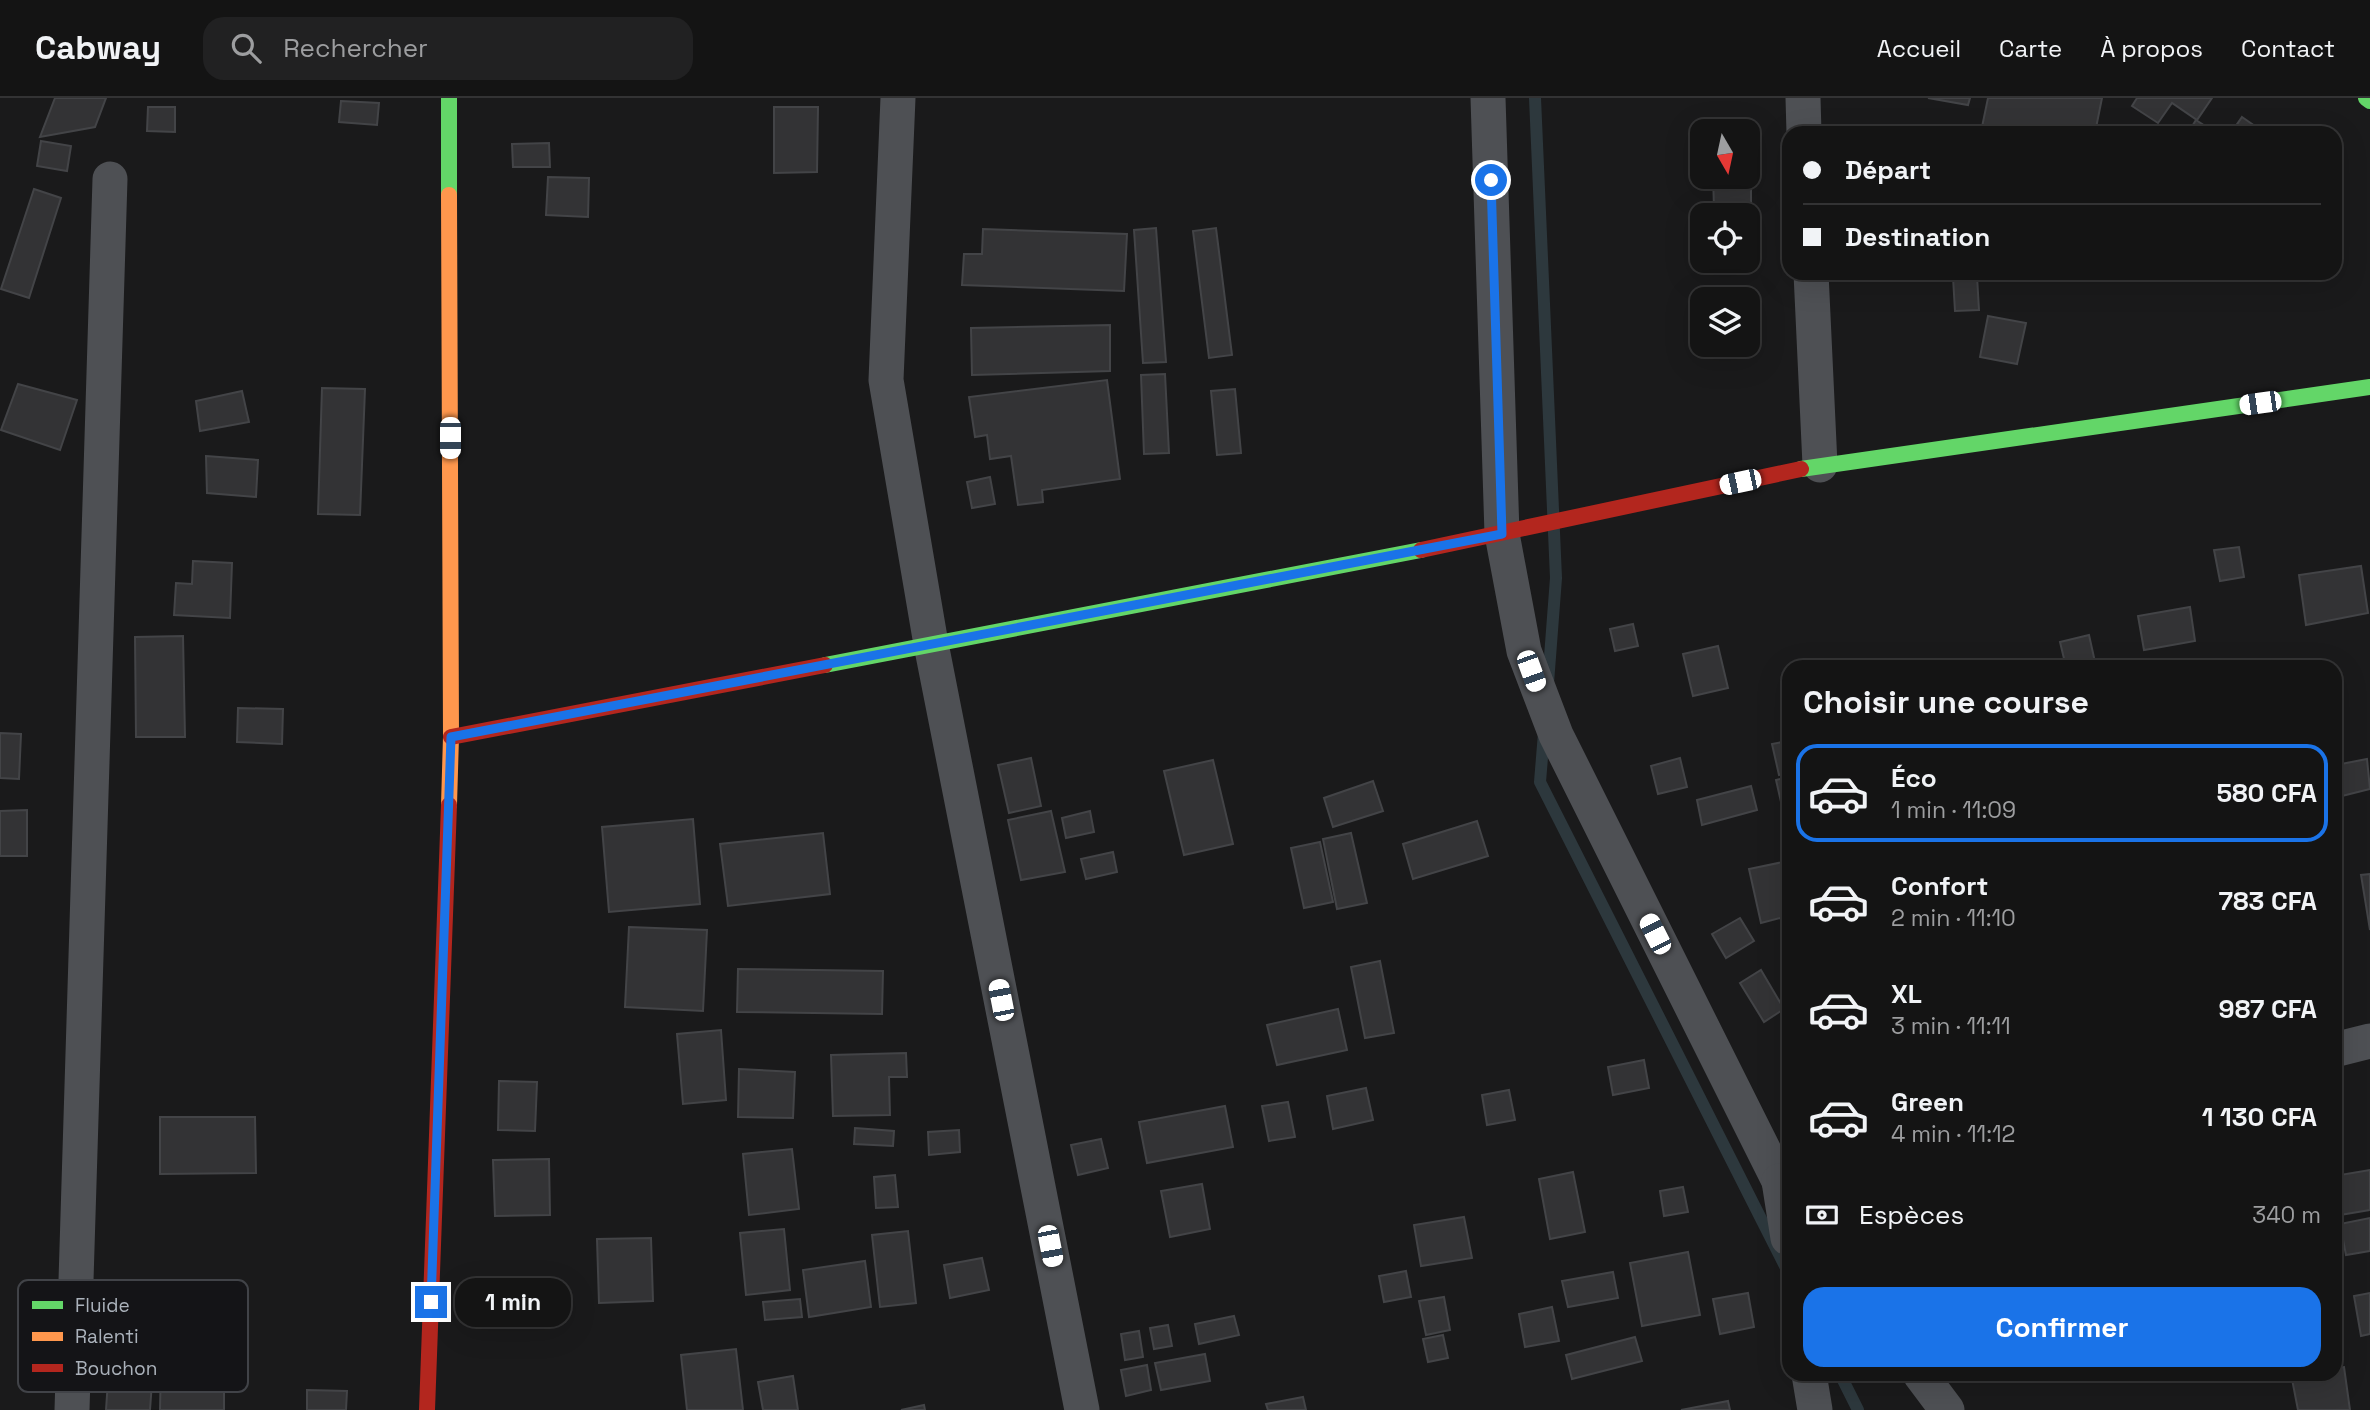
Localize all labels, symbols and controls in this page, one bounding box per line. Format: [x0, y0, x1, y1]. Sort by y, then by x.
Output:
search box [203, 17, 693, 80]
text: Cabway [35, 27, 161, 69]
icon: search [227, 29, 265, 67]
text: Rechercher [283, 31, 428, 65]
text: Accueil [1877, 33, 1961, 64]
text: Carte [1999, 33, 2062, 64]
text: À propos [2100, 33, 2203, 64]
text: Contact [2241, 33, 2335, 64]
north arrow [1690, 119, 1760, 189]
map controls [1690, 119, 1760, 357]
text: Départ [1845, 153, 1931, 187]
route start [1475, 164, 1507, 196]
button: locate [1690, 203, 1760, 273]
text: Destination [1845, 220, 1990, 254]
button: layers [1690, 287, 1760, 357]
car [2238, 390, 2283, 416]
car [440, 417, 461, 459]
car [1718, 467, 1763, 497]
car [1514, 648, 1549, 694]
text: Choisir une course [1803, 682, 2089, 722]
text: Éco [1891, 761, 1937, 795]
icon: car [1807, 762, 1870, 825]
text: 580 CFA [2216, 776, 2317, 810]
text: 1 min · 11:09 [1891, 795, 2016, 825]
text: Confort [1891, 869, 1988, 903]
icon: car [1807, 870, 1870, 933]
text: 783 CFA [2219, 884, 2317, 918]
text: 2 min · 11:10 [1891, 903, 2016, 933]
car [1637, 911, 1674, 957]
car [987, 977, 1016, 1023]
text: XL [1891, 977, 1922, 1011]
icon: car [1807, 978, 1870, 1041]
text: 987 CFA [2219, 992, 2317, 1026]
text: 3 min · 11:11 [1891, 1011, 2011, 1041]
text: Green [1891, 1085, 1964, 1119]
icon: car [1807, 1086, 1870, 1149]
text: 1 130 CFA [2202, 1100, 2317, 1134]
text: 4 min · 11:12 [1891, 1119, 2015, 1149]
icon: cash [1803, 1196, 1841, 1234]
text: Espèces [1859, 1198, 1964, 1232]
text: 340 m [2252, 1200, 2321, 1230]
car [1036, 1223, 1065, 1269]
callout: 1 min [456, 1278, 571, 1326]
legend [18, 1280, 248, 1392]
route end [415, 1286, 447, 1318]
text: 1 min [485, 1287, 541, 1317]
button: Confirmer [1803, 1287, 2321, 1367]
text: Fluide [75, 1293, 130, 1318]
text: Ralenti [75, 1324, 139, 1349]
text: Bouchon [75, 1356, 157, 1381]

